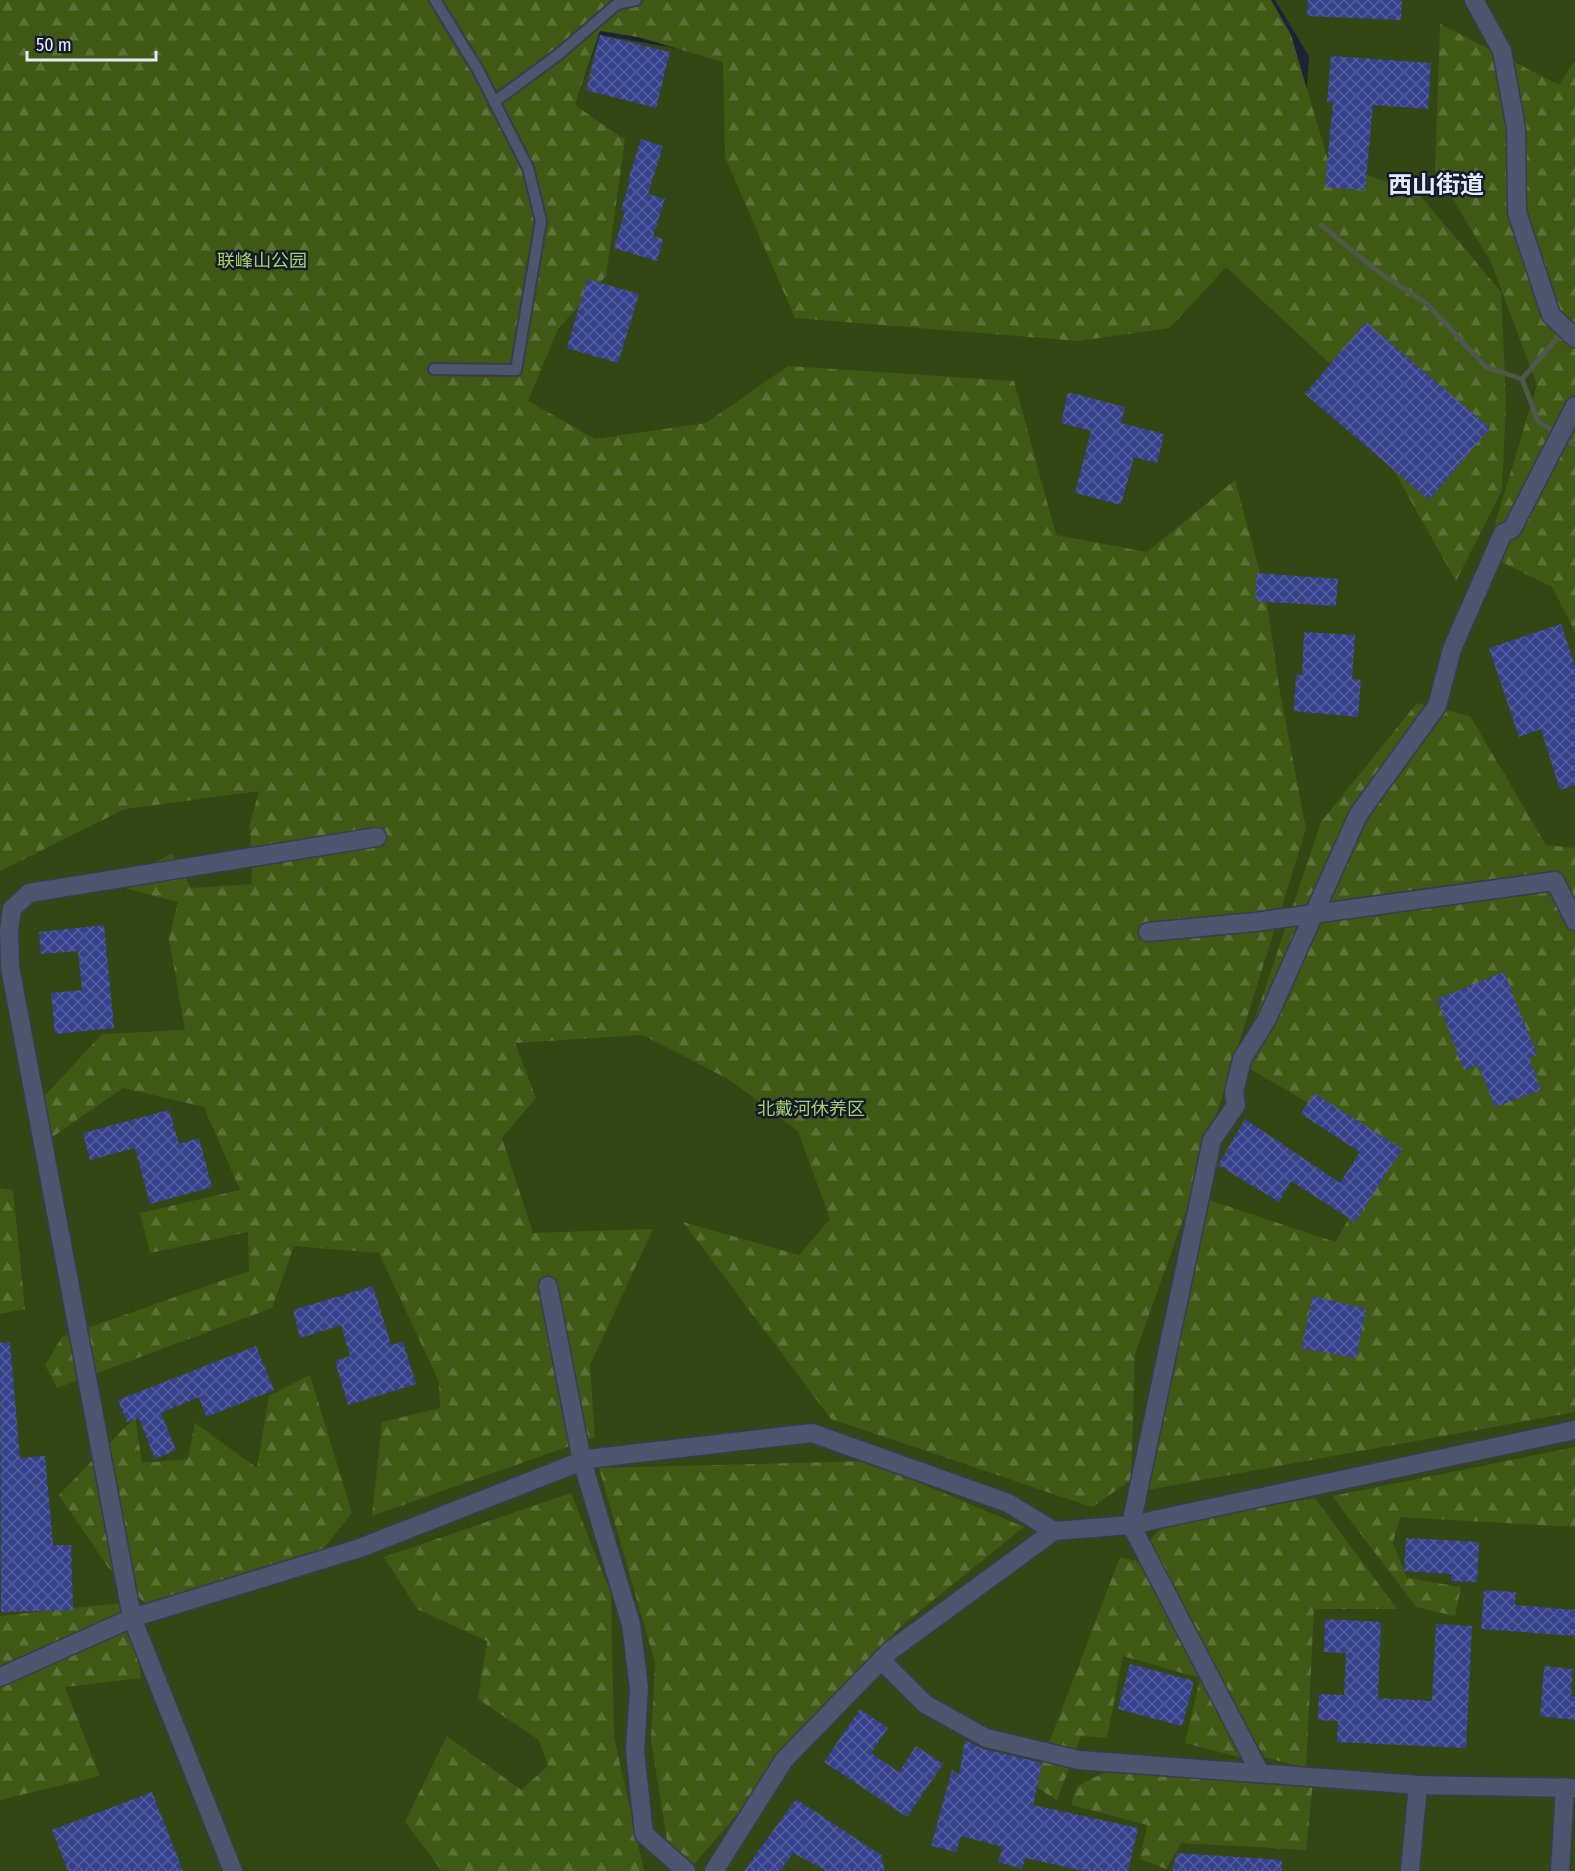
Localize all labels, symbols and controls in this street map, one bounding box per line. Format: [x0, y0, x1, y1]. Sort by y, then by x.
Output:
scale bar [27, 24, 156, 62]
text: 50 m [36, 34, 72, 56]
district label: 西山街道 [1388, 171, 1484, 199]
park label: 联峰山公园 [217, 250, 307, 272]
park label: 北戴河休养区 [757, 1098, 865, 1120]

